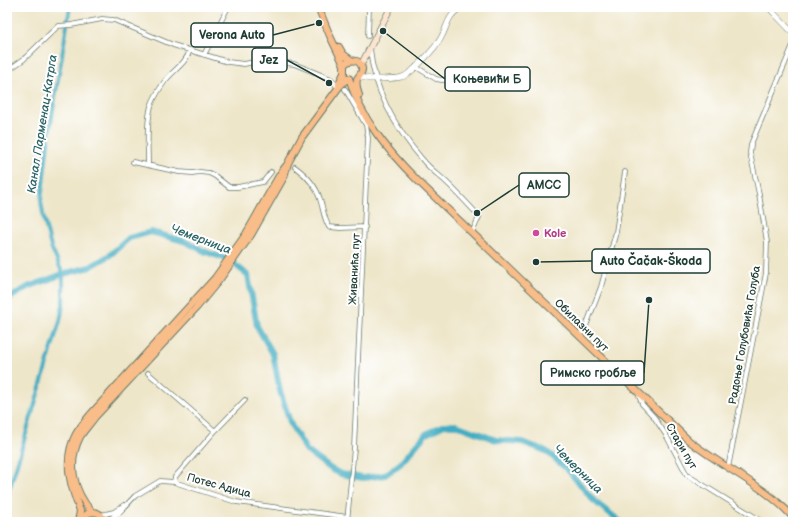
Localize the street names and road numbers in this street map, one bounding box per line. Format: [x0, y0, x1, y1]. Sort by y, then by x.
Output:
street label: Живанића пут [346, 233, 363, 305]
street label: Радоње Голубовића Голуба [726, 264, 763, 406]
street label: Обилазни пут [552, 296, 611, 354]
street label: Стари пут [663, 421, 700, 471]
street label: Потес Адица [185, 471, 253, 500]

